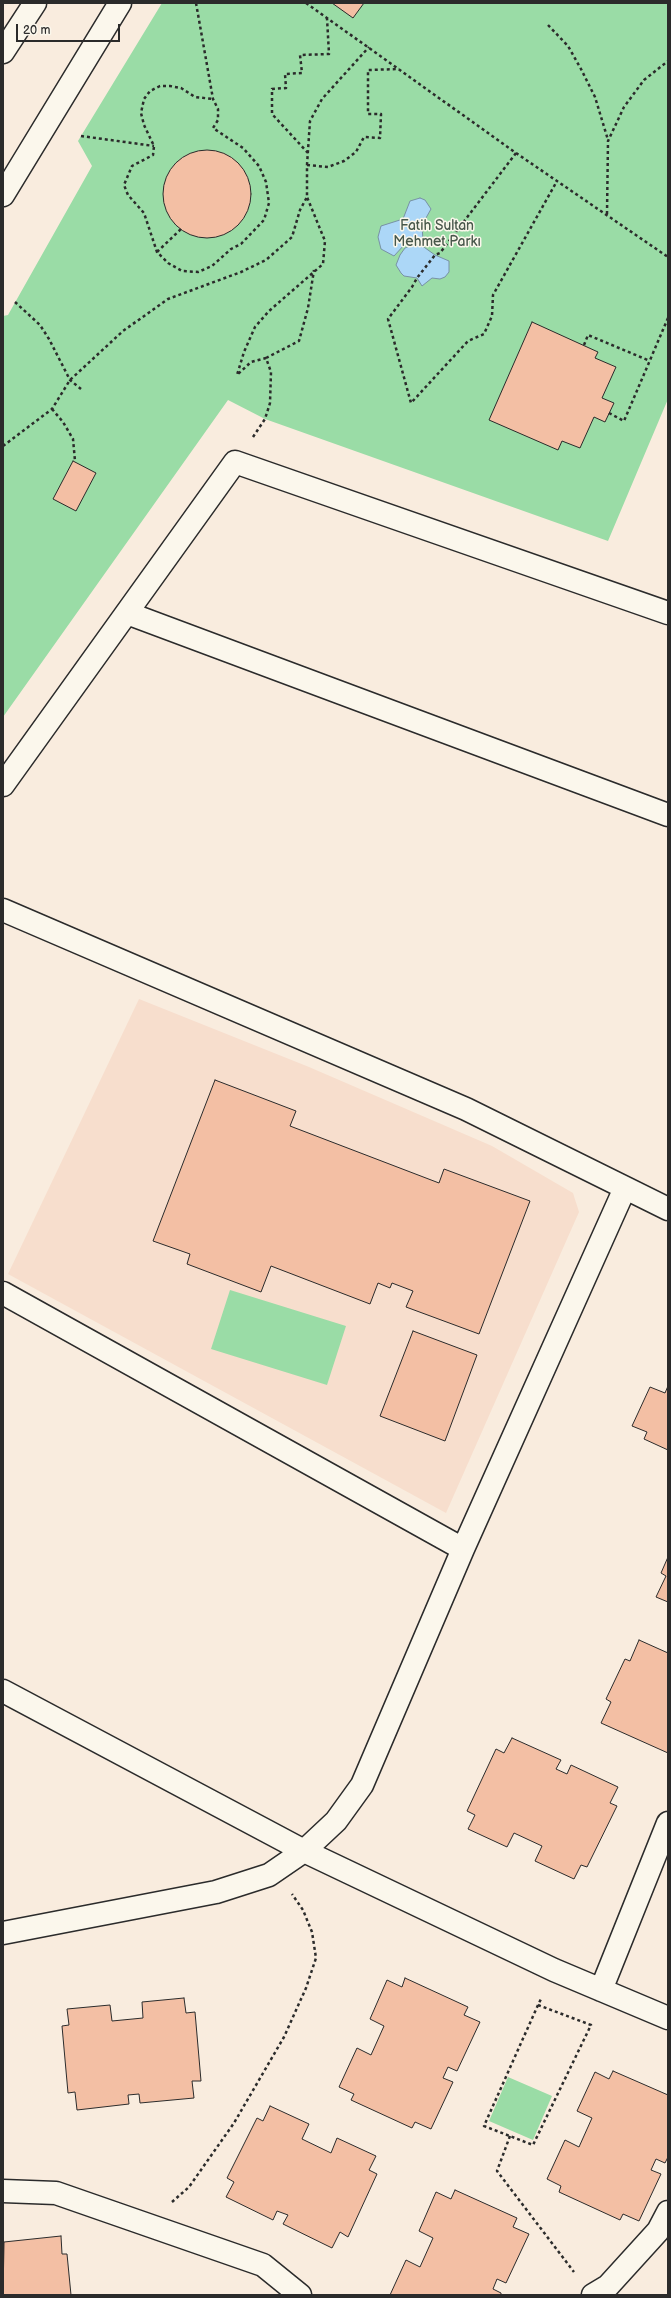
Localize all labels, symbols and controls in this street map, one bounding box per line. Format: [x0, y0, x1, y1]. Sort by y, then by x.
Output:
scale bar [18, 16, 122, 42]
text: 20 m [23, 23, 50, 38]
park label: Fatih Sultan Mehmet Parkı [393, 218, 481, 250]

